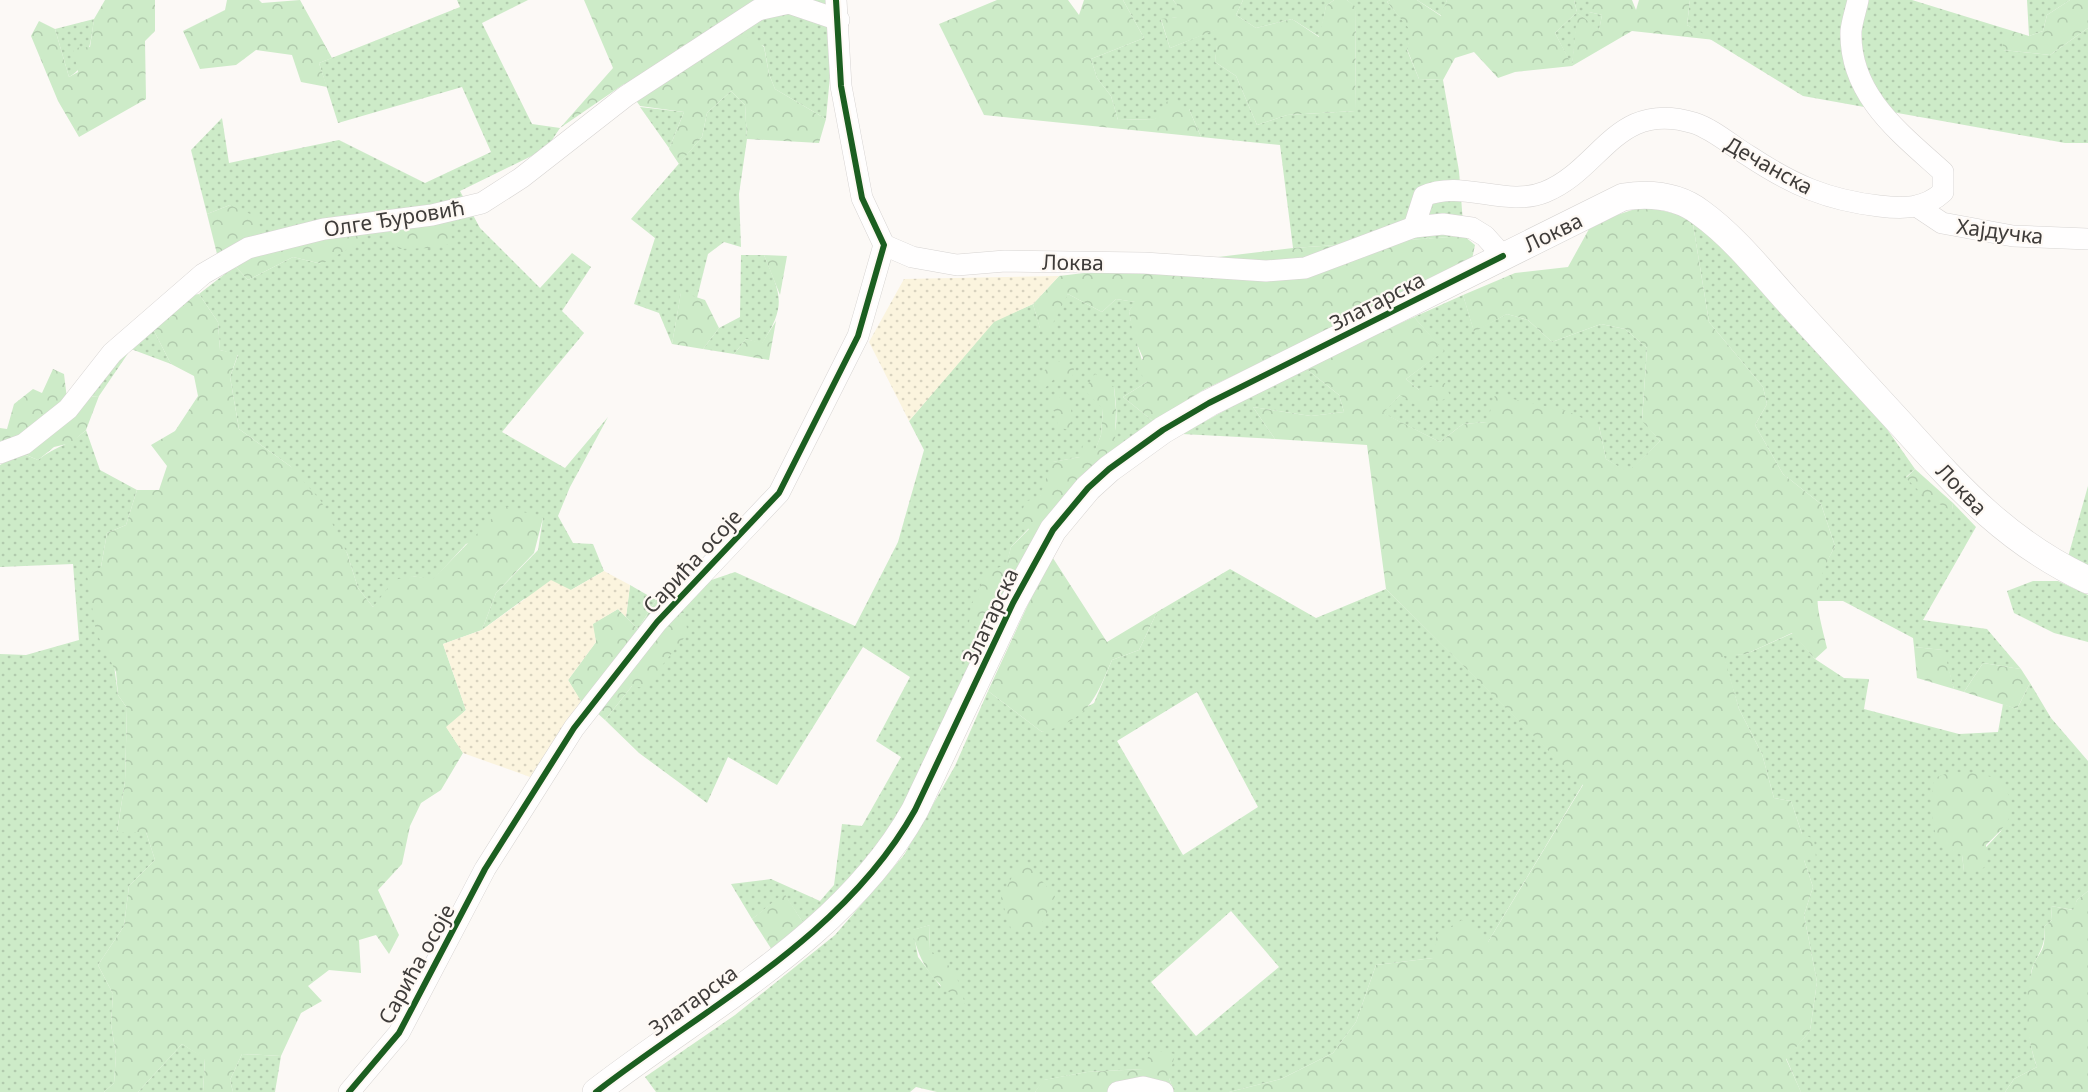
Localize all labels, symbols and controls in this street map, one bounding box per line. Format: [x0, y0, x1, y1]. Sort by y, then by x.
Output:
street label: Дечанска [1720, 129, 1818, 201]
street label: Олге Ђуровић [321, 193, 467, 243]
street label: Локва [1519, 206, 1587, 258]
street label: Хајдучка [1955, 212, 2045, 250]
street label: Локва [1042, 247, 1104, 277]
street label: Златарска [1325, 265, 1429, 337]
street label: Локва [1930, 457, 1994, 521]
street label: Сарића осоје [636, 503, 748, 619]
street label: Златарска [956, 563, 1024, 669]
street label: Сарића осоје [371, 899, 461, 1029]
street label: Златарска [643, 958, 743, 1042]

